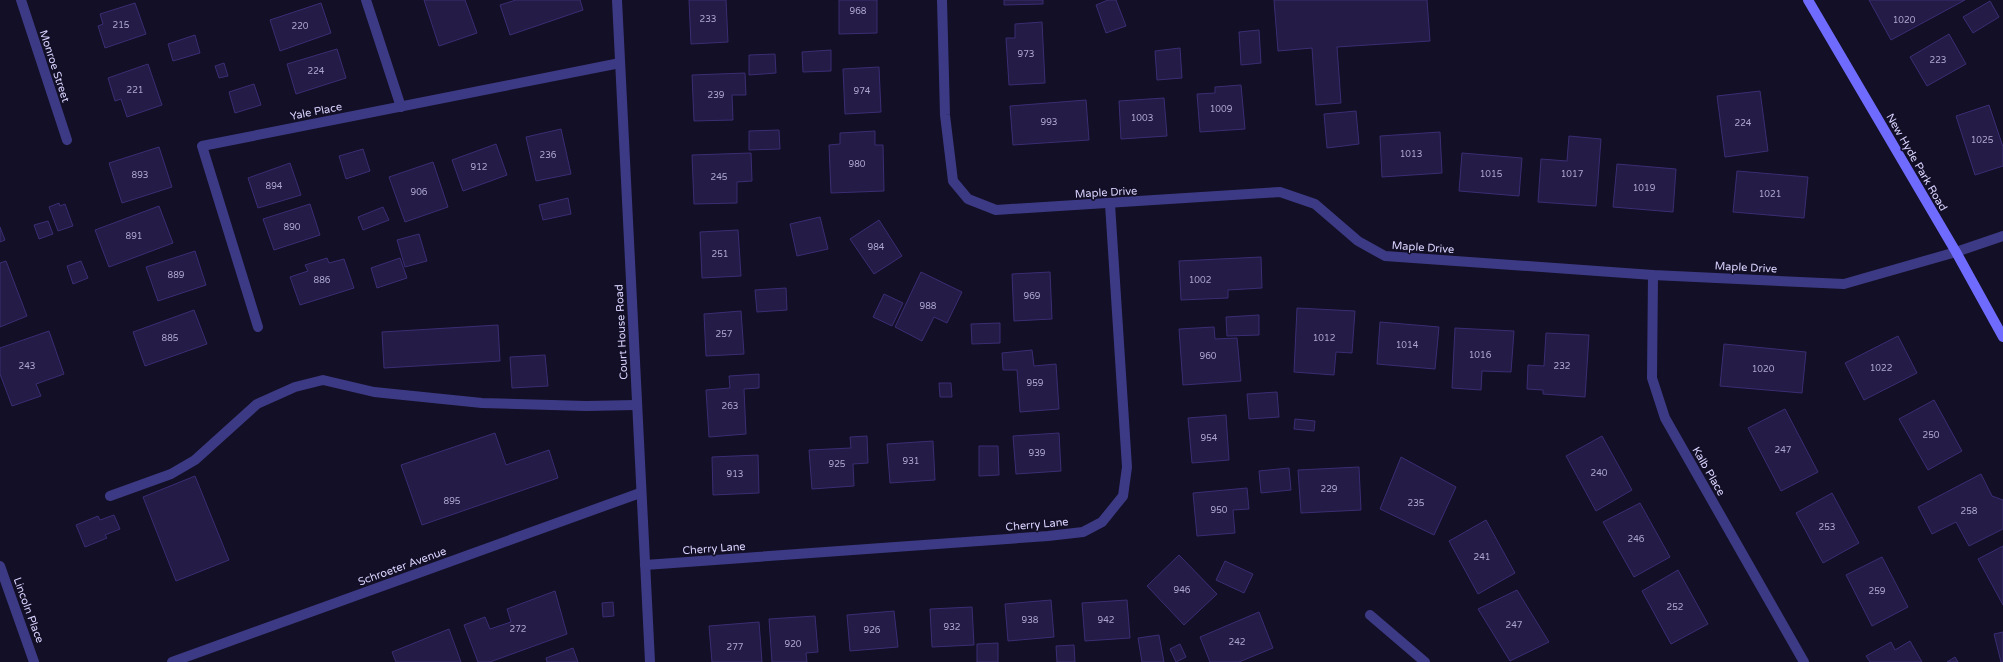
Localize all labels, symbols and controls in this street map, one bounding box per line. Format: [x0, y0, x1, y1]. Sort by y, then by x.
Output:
house number: 968 [850, 6, 867, 17]
house number: 233 [700, 14, 716, 25]
house number: 1020 [1893, 15, 1916, 26]
house number: 215 [113, 20, 130, 31]
house number: 220 [292, 21, 309, 32]
street label: Monroe Street [37, 28, 72, 104]
house number: 973 [1018, 49, 1034, 60]
house number: 223 [1930, 55, 1946, 66]
house number: 224 [308, 66, 325, 77]
house number: 221 [127, 85, 143, 96]
house number: 974 [854, 86, 871, 97]
house number: 239 [708, 90, 725, 101]
street label: Yale Place [289, 100, 343, 123]
house number: 1009 [1210, 104, 1233, 115]
street label: New Hyde Park Road [1883, 111, 1950, 213]
house number: 1003 [1131, 113, 1153, 124]
house number: 993 [1041, 117, 1057, 128]
house number: 224 [1735, 118, 1752, 129]
house number: 1025 [1971, 135, 1994, 146]
house number: 1013 [1400, 149, 1422, 160]
house number: 236 [540, 150, 557, 161]
house number: 980 [849, 159, 866, 170]
house number: 912 [471, 162, 487, 173]
house number: 1015 [1480, 169, 1503, 180]
house number: 1017 [1561, 169, 1584, 180]
house number: 893 [132, 170, 148, 181]
house number: 245 [711, 172, 728, 183]
house number: 894 [266, 181, 283, 192]
house number: 1019 [1633, 183, 1656, 194]
street label: Maple Drive [1074, 184, 1138, 201]
house number: 906 [411, 187, 428, 198]
house number: 1021 [1759, 189, 1781, 200]
house number: 890 [284, 222, 301, 233]
house number: 891 [126, 231, 142, 242]
street label: Maple Drive [1391, 239, 1455, 256]
house number: 984 [868, 242, 885, 253]
house number: 251 [712, 249, 728, 260]
street label: Maple Drive [1714, 259, 1778, 276]
house number: 889 [168, 270, 185, 281]
house number: 886 [314, 275, 331, 286]
house number: 1002 [1189, 275, 1211, 286]
street label: Court House Road [613, 284, 630, 380]
house number: 969 [1024, 291, 1041, 302]
house number: 988 [920, 301, 937, 312]
house number: 257 [716, 329, 733, 340]
house number: 885 [162, 333, 179, 344]
house number: 1012 [1313, 333, 1335, 344]
house number: 1014 [1396, 340, 1419, 351]
house number: 1016 [1469, 350, 1492, 361]
house number: 960 [1200, 351, 1217, 362]
house number: 243 [19, 361, 35, 372]
house number: 232 [1554, 361, 1570, 372]
house number: 1022 [1870, 363, 1892, 374]
house number: 1020 [1752, 364, 1775, 375]
house number: 959 [1027, 378, 1044, 389]
house number: 263 [722, 401, 738, 412]
house number: 250 [1923, 430, 1940, 441]
house number: 954 [1201, 433, 1218, 444]
street label: Kalb Place [1689, 444, 1728, 498]
house number: 247 [1775, 445, 1792, 456]
house number: 939 [1029, 448, 1046, 459]
house number: 931 [903, 456, 919, 467]
house number: 925 [829, 459, 846, 470]
house number: 240 [1591, 468, 1608, 479]
house number: 913 [727, 469, 743, 480]
house number: 229 [1321, 484, 1338, 495]
house number: 895 [444, 496, 461, 507]
house number: 235 [1408, 498, 1425, 509]
house number: 950 [1211, 505, 1228, 516]
house number: 258 [1961, 506, 1978, 517]
street label: Cherry Lane [1005, 515, 1069, 534]
house number: 253 [1819, 522, 1835, 533]
house number: 246 [1628, 534, 1645, 545]
street label: Cherry Lane [682, 540, 746, 557]
street label: Schroeter Avenue [356, 544, 448, 588]
house number: 241 [1474, 552, 1490, 563]
street label: Lincoln Place [11, 576, 46, 645]
house number: 946 [1174, 585, 1191, 596]
house number: 259 [1869, 586, 1886, 597]
house number: 252 [1667, 602, 1683, 613]
house number: 938 [1022, 615, 1039, 626]
house number: 942 [1098, 615, 1114, 626]
house number: 247 [1506, 620, 1523, 631]
house number: 932 [944, 622, 960, 633]
house number: 272 [510, 624, 526, 635]
house number: 926 [864, 625, 881, 636]
house number: 242 [1229, 637, 1245, 648]
house number: 920 [785, 639, 802, 650]
house number: 277 [727, 642, 744, 653]

